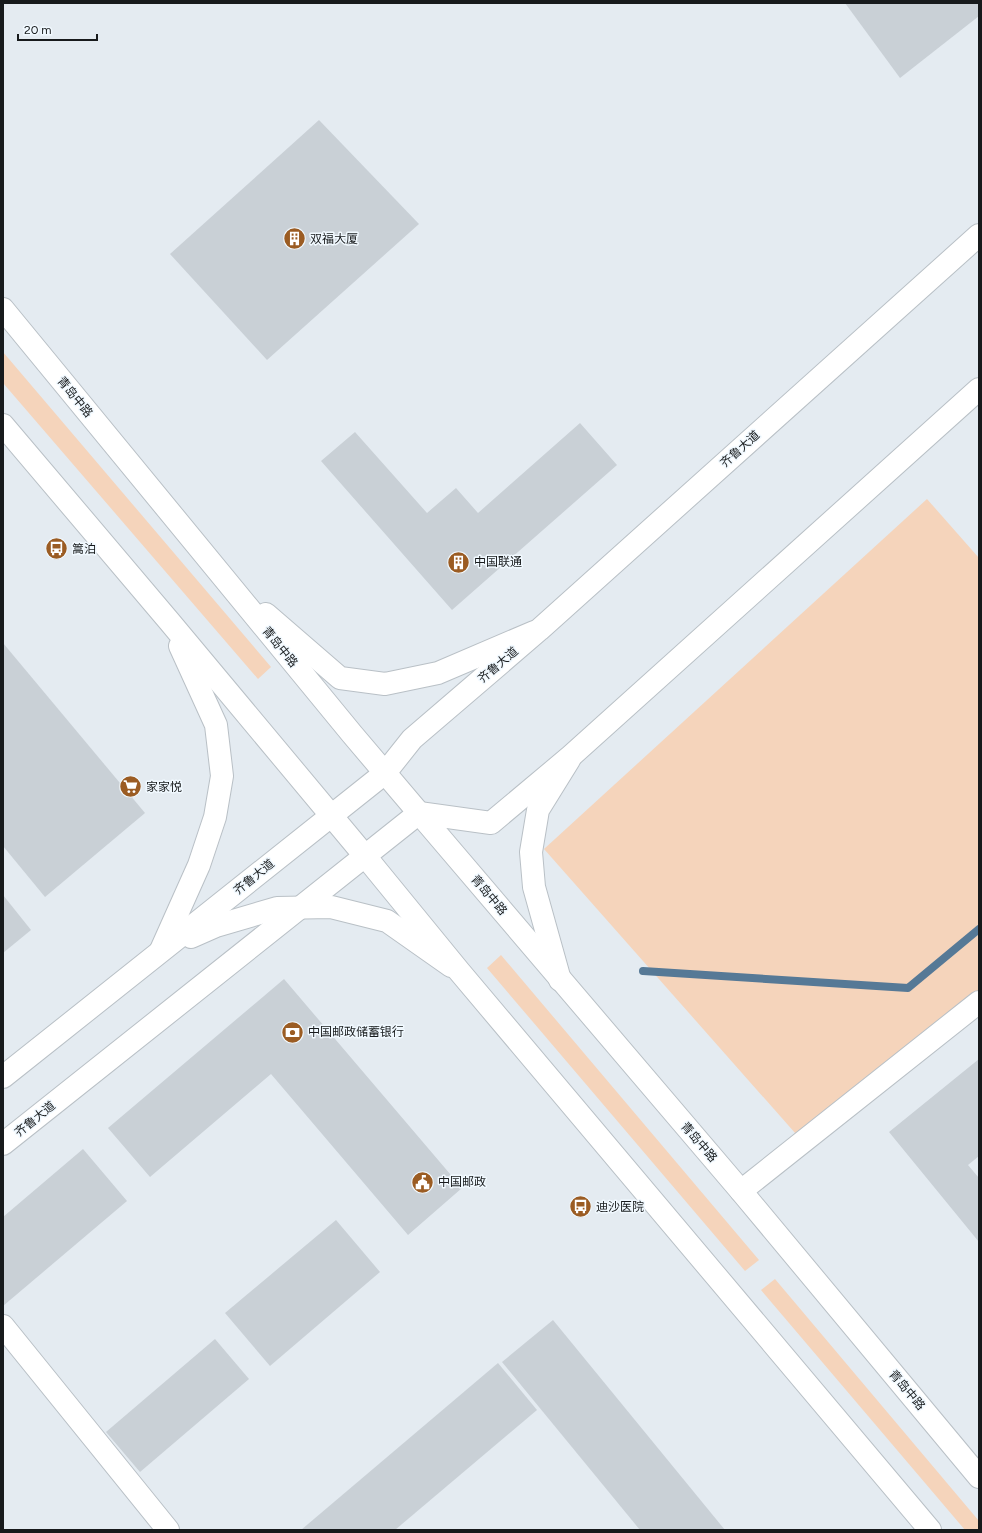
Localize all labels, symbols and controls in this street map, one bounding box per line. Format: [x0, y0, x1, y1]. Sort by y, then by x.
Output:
scale bar [18, 16, 97, 42]
text: 20 m [24, 23, 52, 37]
building icon: 双福大厦 [282, 226, 308, 252]
place label: 双福大厦 [310, 232, 358, 246]
street label: 青岛中路 [54, 374, 96, 420]
street label: 齐鲁大道 [717, 428, 763, 470]
bus stop icon: 篙泊 [43, 536, 69, 562]
place label: 篙泊 [72, 542, 96, 556]
building icon: 中国联通 [446, 549, 472, 575]
place label: 中国联通 [474, 555, 522, 569]
street label: 青岛中路 [259, 624, 301, 670]
street label: 齐鲁大道 [475, 644, 521, 686]
supermarket icon: 家家悦 [117, 774, 143, 800]
place label: 家家悦 [146, 780, 182, 794]
street label: 齐鲁大道 [231, 856, 277, 898]
street label: 青岛中路 [468, 872, 510, 918]
bank icon: 中国邮政储蓄银行 [279, 1019, 305, 1045]
place label: 中国邮政储蓄银行 [308, 1025, 404, 1039]
street label: 齐鲁大道 [12, 1098, 58, 1140]
street label: 青岛中路 [678, 1119, 720, 1165]
public building icon: 中国邮政 [410, 1169, 436, 1195]
place label: 中国邮政 [438, 1175, 486, 1189]
bus stop icon: 迪沙医院 [568, 1194, 594, 1220]
place label: 迪沙医院 [596, 1200, 644, 1214]
street label: 青岛中路 [886, 1367, 928, 1413]

